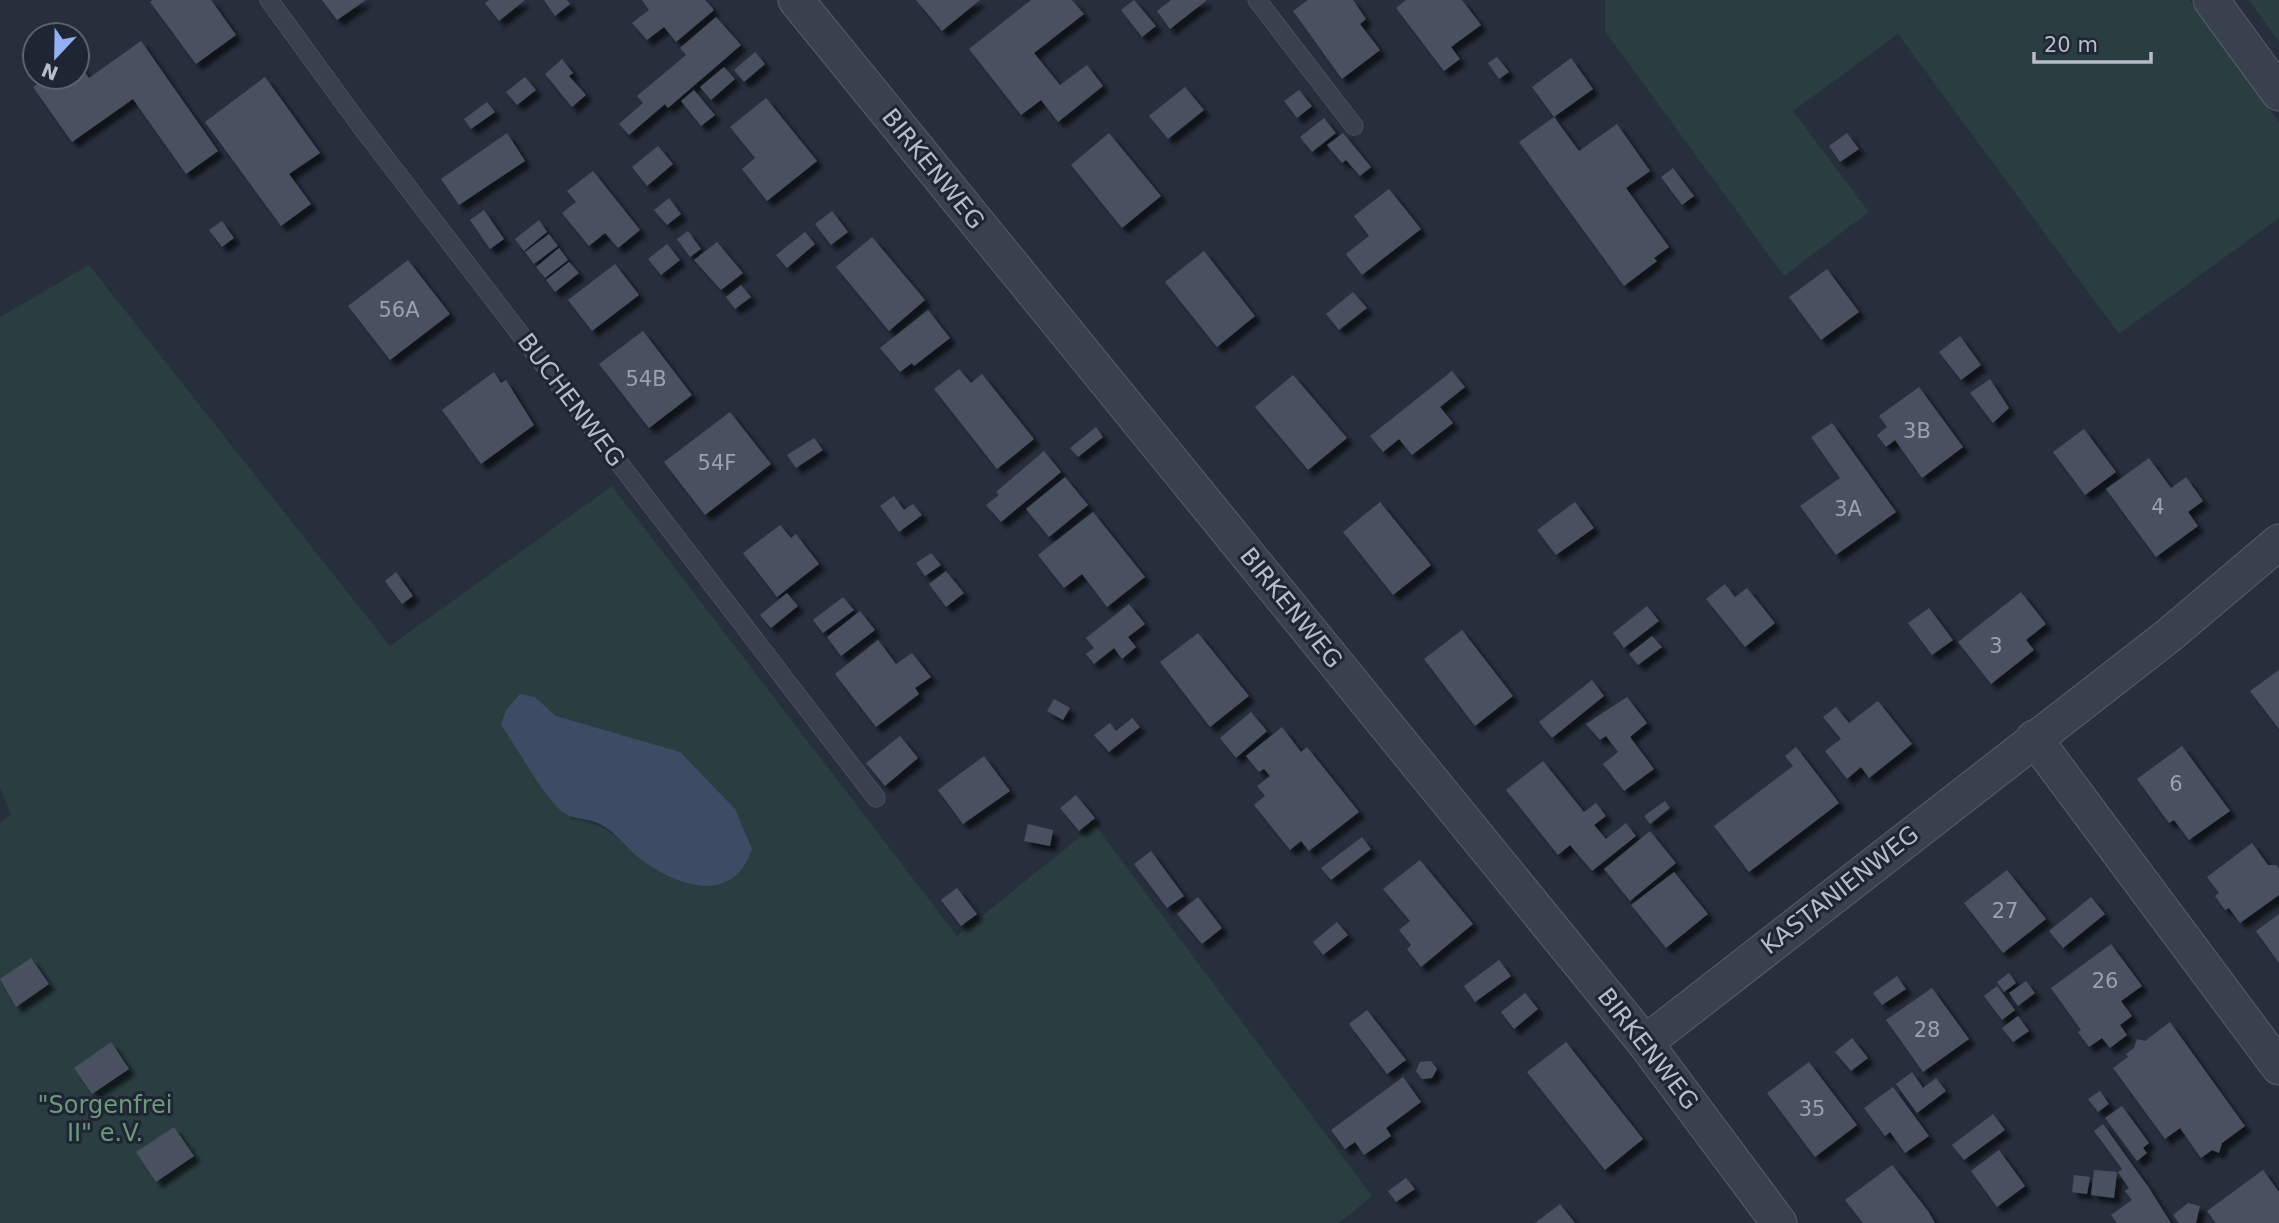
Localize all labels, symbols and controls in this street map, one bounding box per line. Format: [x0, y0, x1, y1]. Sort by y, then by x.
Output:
north arrow [21, 21, 91, 91]
scale bar [2034, 21, 2151, 65]
text: 20 m [2044, 33, 2098, 57]
text: N [38, 59, 61, 85]
street label: BIRKENWEG [876, 103, 990, 235]
house number: 56A [378, 298, 420, 322]
street label: BUCHENWEG [512, 328, 630, 472]
house number: 54B [625, 367, 667, 391]
house number: 3B [1903, 419, 1931, 443]
house number: 54F [698, 451, 736, 475]
house number: 4 [2151, 495, 2165, 519]
house number: 3A [1834, 497, 1862, 521]
street label: BIRKENWEG [1234, 542, 1348, 674]
house number: 3 [1989, 634, 2003, 658]
house number: 6 [2169, 772, 2183, 796]
street label: KASTANIENWEG [1756, 820, 1924, 960]
house number: 27 [1992, 899, 2018, 923]
house number: 26 [2092, 969, 2118, 993]
street label: BIRKENWEG [1592, 983, 1704, 1115]
house number: 28 [1914, 1018, 1940, 1042]
park label: "Sorgenfrei II" e.V. [38, 1091, 172, 1147]
house number: 35 [1799, 1097, 1825, 1121]

